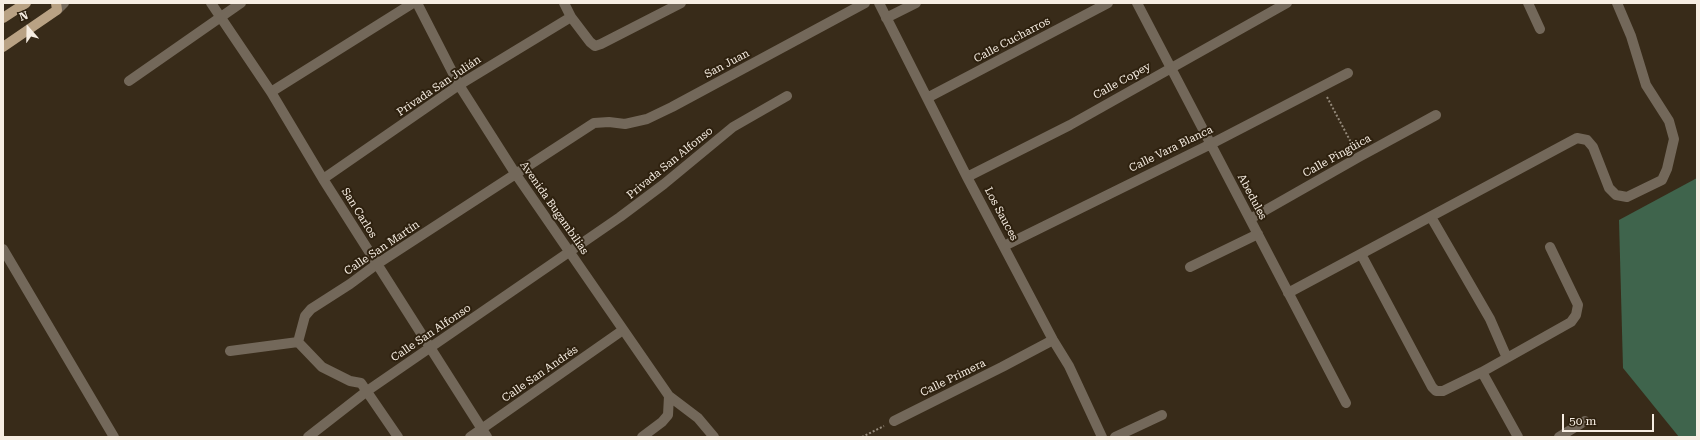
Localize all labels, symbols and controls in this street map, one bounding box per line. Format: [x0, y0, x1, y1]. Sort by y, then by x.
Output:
north arrow [8, 8, 48, 48]
text: N [18, 9, 30, 24]
street label: Calle Cucharros [972, 14, 1052, 66]
street label: San Juan [702, 47, 752, 81]
street label: Privada San Julián [394, 53, 484, 119]
street label: Calle Copey [1091, 60, 1153, 102]
street label: Calle Vara Blanca [1127, 123, 1215, 175]
street label: Privada San Alfonso [624, 124, 716, 202]
street label: Calle Pingüica [1301, 132, 1373, 180]
street label: Avenida Bugambilias [517, 159, 591, 257]
street label: Abedules [1235, 172, 1269, 222]
street label: Los Sauces [981, 185, 1021, 243]
street label: San Carlos [338, 186, 380, 240]
street label: Calle San Martín [342, 218, 422, 278]
street label: Calle San Alfonso [389, 301, 473, 365]
street label: Calle San Andrés [499, 343, 581, 405]
street label: Calle Primera [918, 356, 988, 400]
scale bar [1564, 406, 1656, 432]
text: 50 m [1569, 414, 1596, 428]

